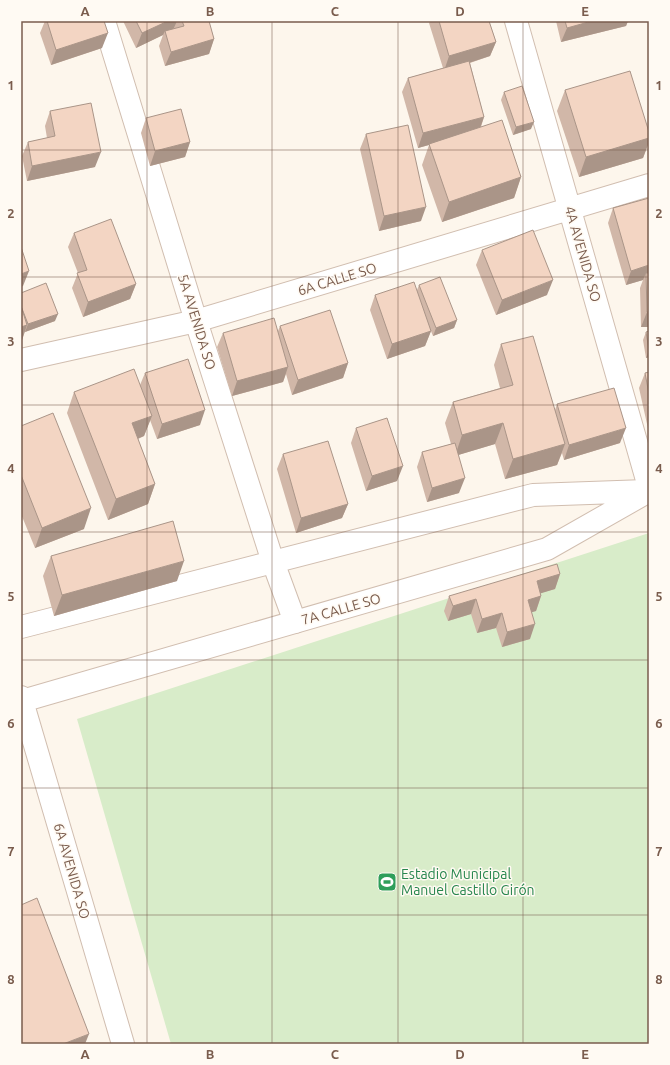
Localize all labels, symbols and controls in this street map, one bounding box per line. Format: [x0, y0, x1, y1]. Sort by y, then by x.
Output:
text: A [80, 4, 90, 18]
text: B [206, 4, 215, 18]
text: C [331, 4, 340, 18]
text: D [455, 4, 465, 18]
text: E [581, 4, 589, 18]
text: 1 [7, 78, 15, 92]
text: 1 [655, 78, 663, 92]
street label: 4A AVENIDA SO [562, 204, 604, 304]
text: 2 [7, 206, 15, 220]
text: 2 [655, 206, 663, 220]
street label: 6A CALLE SO [296, 259, 379, 299]
street label: 5A AVENIDA SO [175, 272, 219, 372]
text: 3 [7, 334, 15, 348]
text: 3 [655, 334, 663, 348]
text: 4 [7, 461, 15, 475]
text: 4 [655, 461, 663, 475]
text: 5 [7, 589, 15, 603]
text: 5 [655, 589, 663, 603]
street label: 7A CALLE SO [300, 590, 383, 628]
text: 6 [7, 716, 15, 730]
text: 6 [655, 716, 663, 730]
street label: 6A AVENIDA SO [51, 821, 93, 921]
text: 7 [7, 844, 15, 858]
text: 7 [655, 844, 663, 858]
place label: Estadio Municipal Manuel Castillo Girón [401, 866, 535, 898]
sports icon: Estadio Municipal Manuel Castillo Girón [376, 871, 398, 893]
text: 8 [7, 972, 15, 986]
text: 8 [655, 972, 663, 986]
text: A [80, 1047, 90, 1061]
text: B [206, 1047, 215, 1061]
text: C [331, 1047, 340, 1061]
text: D [455, 1047, 465, 1061]
text: E [581, 1047, 589, 1061]

